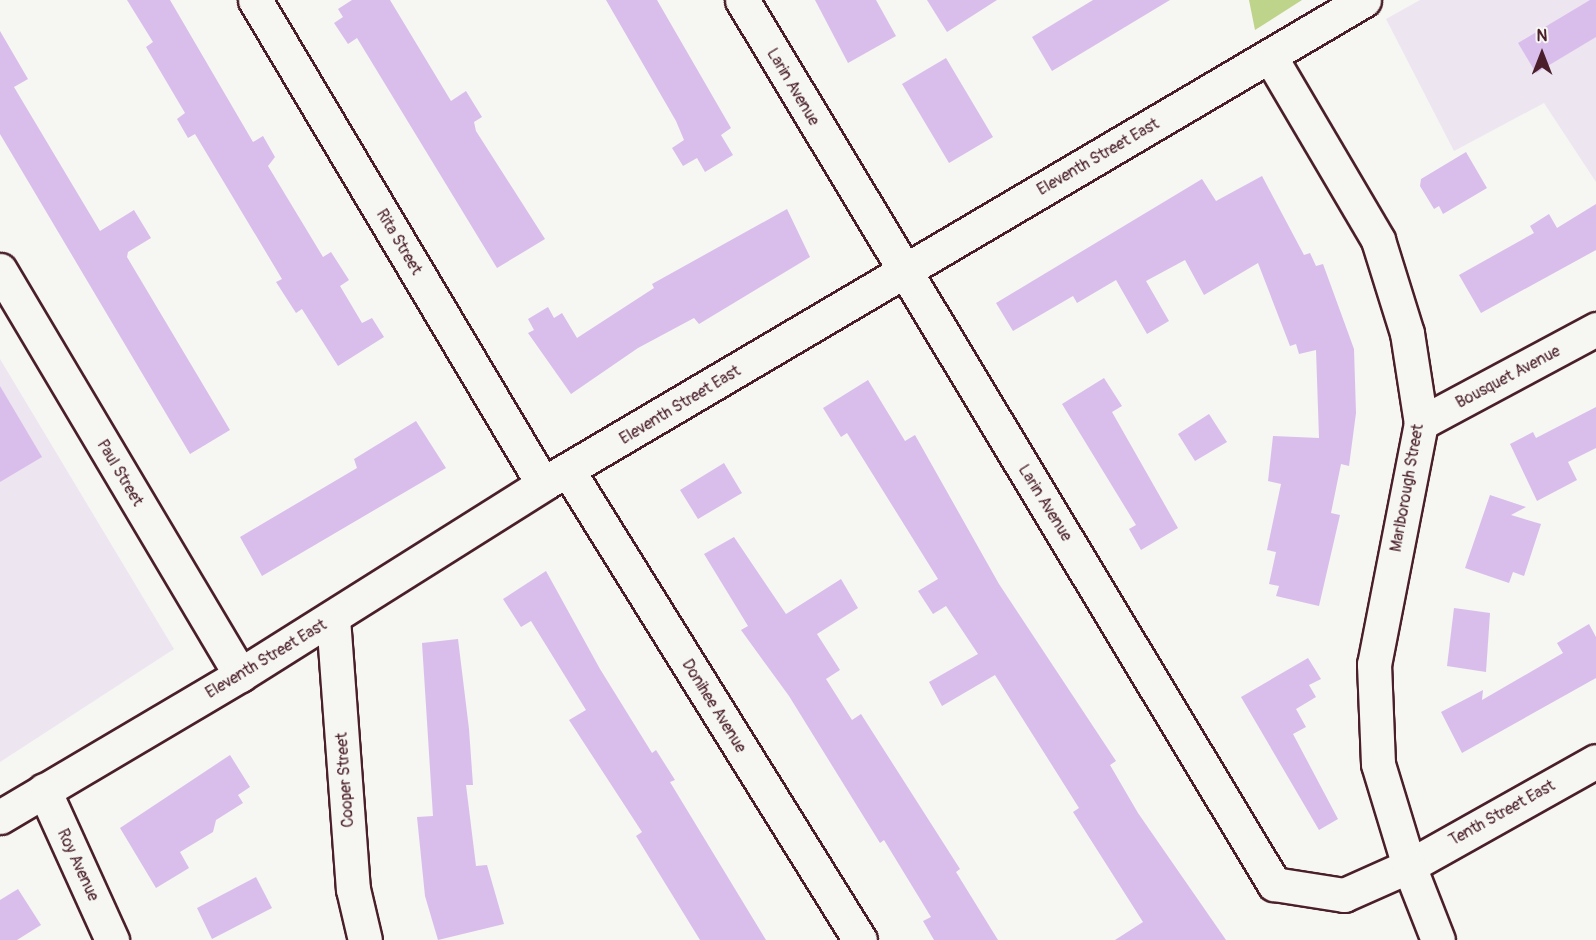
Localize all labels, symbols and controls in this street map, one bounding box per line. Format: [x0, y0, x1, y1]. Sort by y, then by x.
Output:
north arrow [1512, 24, 1572, 84]
text: N [1537, 26, 1547, 46]
street label: Larin Avenue [762, 45, 824, 129]
street label: Eleventh Street East [1034, 114, 1162, 200]
street label: Rita Street [372, 206, 426, 278]
street label: Bousquet Avenue [1453, 341, 1563, 413]
street label: Eleventh Street East [616, 361, 744, 449]
street label: Marlborough Street [1386, 423, 1428, 553]
street label: Paul Street [93, 436, 147, 510]
street label: Larin Avenue [1014, 461, 1076, 545]
street label: Eleventh Street East [202, 615, 330, 703]
street label: Donihee Avenue [678, 656, 750, 756]
street label: Cooper Street [332, 732, 358, 828]
street label: Tenth Street East [1446, 776, 1558, 850]
street label: Roy Avenue [53, 826, 103, 904]

